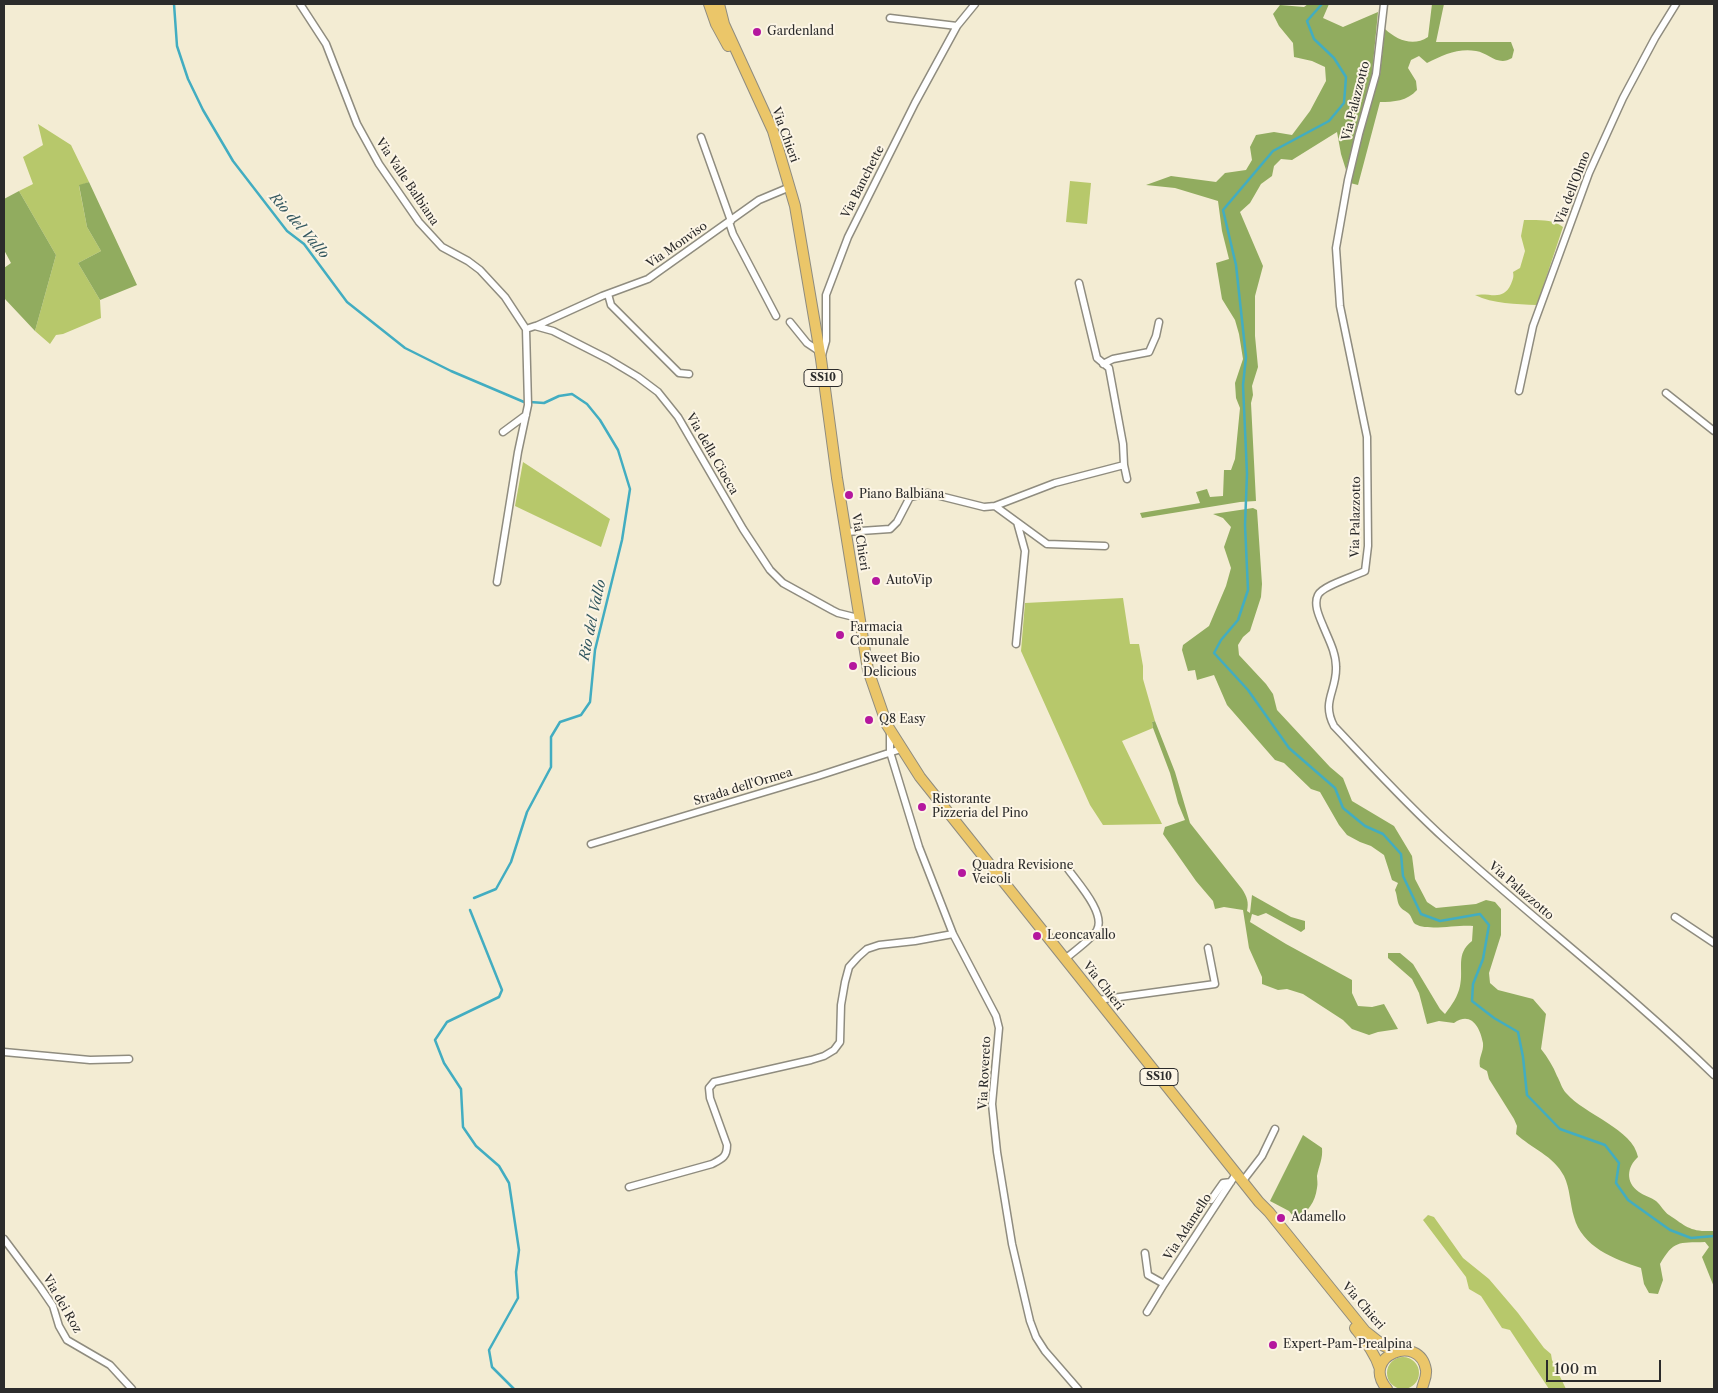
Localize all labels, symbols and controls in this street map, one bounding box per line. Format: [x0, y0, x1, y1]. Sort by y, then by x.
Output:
place label: Gardenland [767, 25, 834, 39]
marker: Gardenland [751, 26, 763, 38]
street label: Via Palazzotto [1339, 60, 1373, 142]
street label: Via Chieri [768, 105, 802, 165]
street label: Via Valle Balbiana [372, 136, 442, 228]
street label: Via Banchette [838, 143, 888, 221]
street label: Via dell'Olmo [1552, 149, 1594, 227]
water label: Rio del Vallo [266, 189, 332, 263]
street label: Via Monviso [644, 219, 710, 271]
road number: SS10 [804, 369, 842, 386]
street label: Via della Ciocca [683, 411, 741, 497]
street label: Via Palazzotto [1348, 476, 1364, 558]
place label: Piano Balbiana [859, 488, 944, 502]
marker: Piano Balbiana [843, 489, 855, 501]
street label: Via Chieri [848, 512, 872, 572]
place label: AutoVip [886, 574, 932, 588]
marker: AutoVip [870, 575, 882, 587]
water label: Rio del Vallo [576, 578, 610, 662]
place label: Farmacia Comunale [850, 621, 909, 649]
marker: Farmacia Comunale [834, 629, 846, 641]
place label: Sweet Bio Delicious [863, 652, 920, 680]
marker: Sweet Bio Delicious [847, 660, 859, 672]
place label: Q8 Easy [879, 713, 926, 727]
marker: Q8 Easy [863, 714, 875, 726]
street label: Strada dell'Ormea [692, 765, 794, 809]
place label: Ristorante Pizzeria del Pino [932, 793, 1028, 821]
marker: Ristorante Pizzeria del Pino [916, 801, 928, 813]
place label: Quadra Revisione Veicoli [972, 859, 1073, 887]
street label: Via Palazzotto [1486, 859, 1556, 923]
marker: Quadra Revisione Veicoli [956, 867, 968, 879]
place label: Leoncavallo [1047, 929, 1116, 943]
marker: Leoncavallo [1031, 930, 1043, 942]
street label: Via Chieri [1080, 959, 1126, 1013]
street label: Via Rovereto [976, 1036, 994, 1110]
road number: SS10 [1140, 1068, 1178, 1086]
street label: Via Adamello [1161, 1191, 1215, 1263]
place label: Adamello [1291, 1211, 1346, 1225]
marker: Adamello [1275, 1212, 1287, 1224]
street label: Via dei Roz [40, 1272, 84, 1336]
street label: Via Chieri [1339, 1280, 1387, 1332]
place label: Expert-Pam-Prealpina [1283, 1338, 1412, 1352]
marker: Expert-Pam-Prealpina [1267, 1339, 1279, 1351]
scale bar [1548, 1350, 1663, 1382]
text: 100 m [1554, 1359, 1597, 1378]

